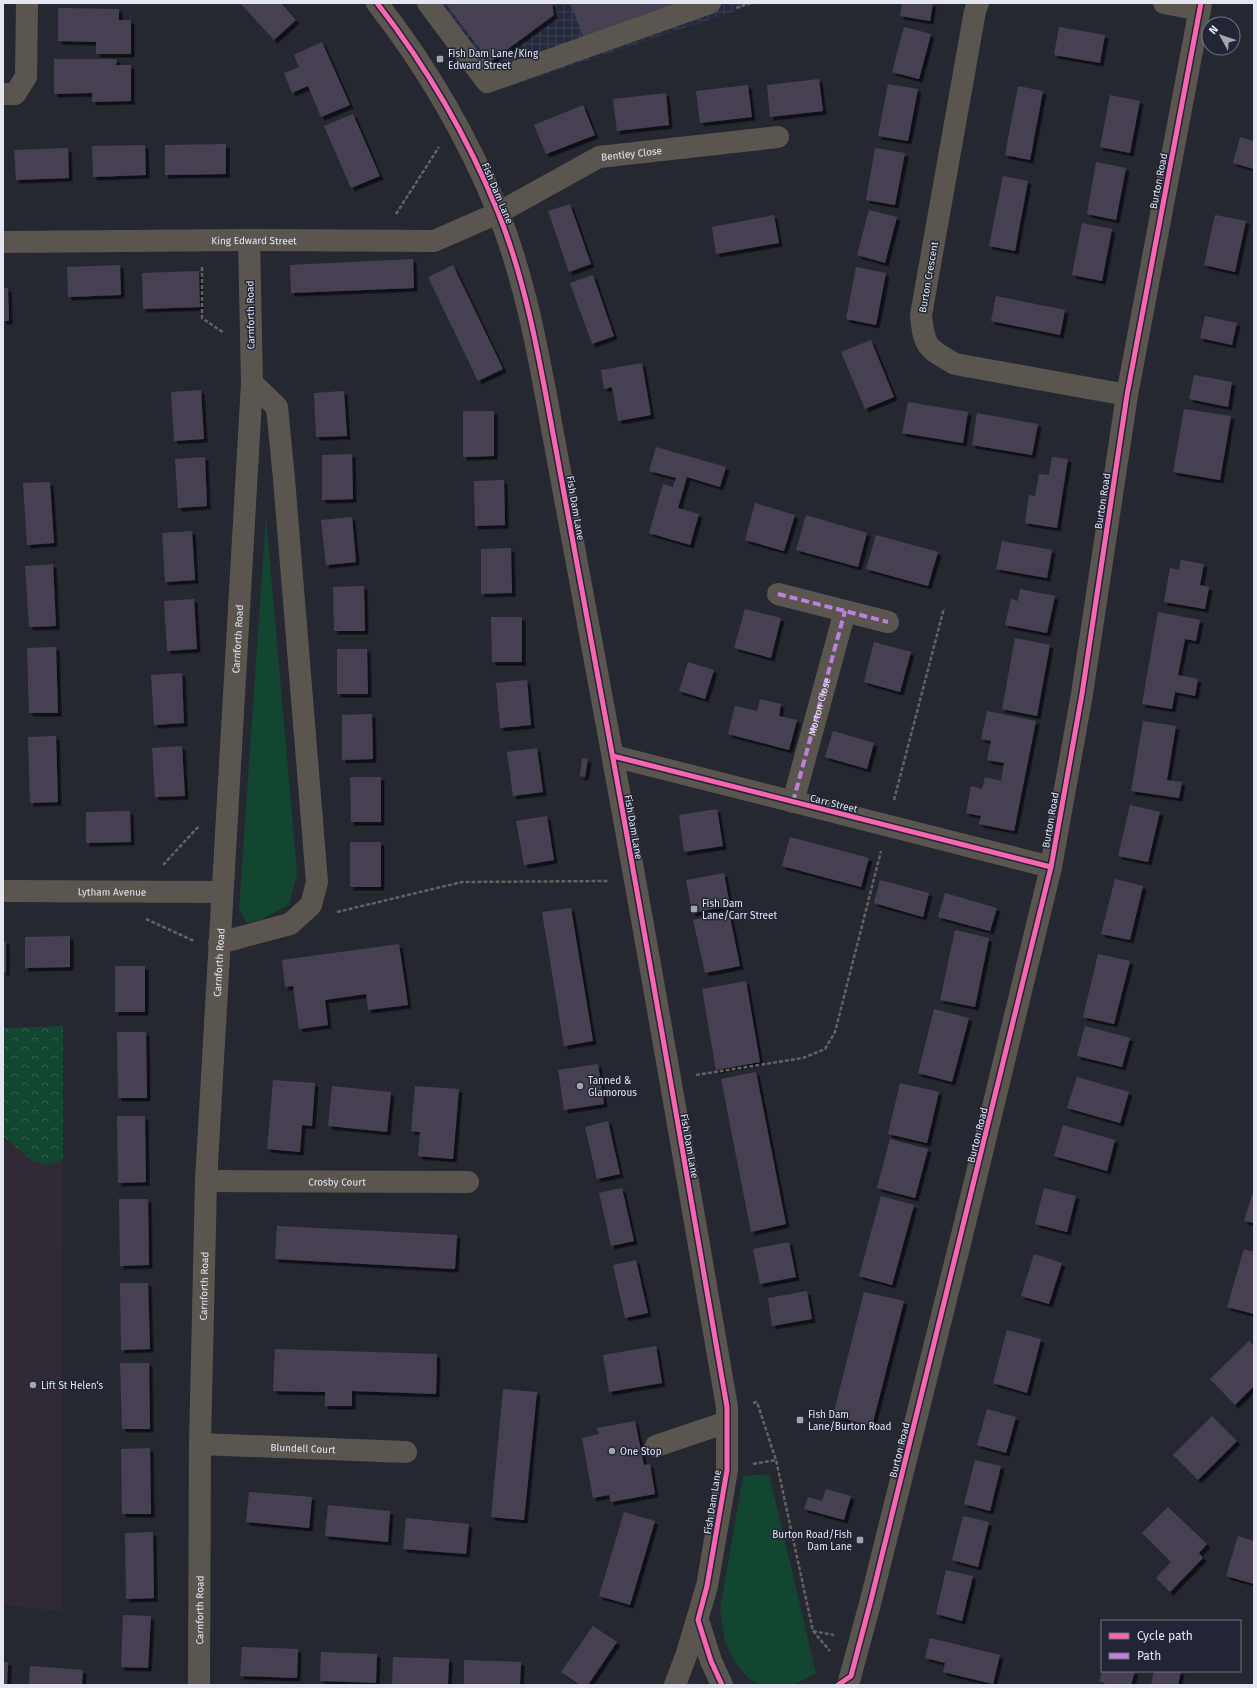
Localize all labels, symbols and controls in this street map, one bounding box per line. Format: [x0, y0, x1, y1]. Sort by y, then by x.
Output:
north arrow [1201, 16, 1241, 56]
text: N [1206, 23, 1221, 37]
place label: Fish Dam Lane/King Edward Street [448, 48, 539, 72]
marker: Fish Dam Lane/King Edward Street [435, 54, 445, 64]
street label: Bentley Close [600, 145, 663, 164]
street label: Burton Road [1148, 152, 1170, 210]
street label: Fish Dam Lane [479, 161, 515, 226]
street label: King Edward Street [211, 235, 297, 247]
street label: Burton Crescent [917, 240, 941, 314]
street label: Carnforth Road [244, 280, 258, 349]
street label: Burton Road [1093, 472, 1113, 530]
street label: Fish Dam Lane [563, 475, 587, 541]
street label: Carnforth Road [230, 604, 246, 674]
street label: Morton Close [806, 676, 834, 737]
street label: Burton Road [1040, 791, 1062, 849]
street label: Carr Street [809, 792, 859, 816]
street label: Fish Dam Lane [621, 794, 645, 860]
street label: Lytham Avenue [78, 886, 146, 899]
place label: Fish Dam Lane/Carr Street [702, 898, 777, 922]
marker: Fish Dam Lane/Carr Street [689, 904, 699, 914]
street label: Carnforth Road [212, 928, 228, 997]
place label: Tanned & Glamorous [588, 1075, 637, 1099]
marker: Tanned & Glamorous [575, 1081, 585, 1091]
street label: Burton Road [965, 1106, 991, 1164]
street label: Fish Dam Lane [677, 1113, 701, 1179]
street label: Crosby Court [308, 1176, 366, 1189]
street label: Carnforth Road [198, 1251, 211, 1321]
marker: Lift St Helen's [28, 1380, 38, 1390]
place label: Lift St Helen's [41, 1380, 104, 1392]
place label: Fish Dam Lane/Burton Road [808, 1409, 891, 1433]
marker: Fish Dam Lane/Burton Road [795, 1415, 805, 1425]
street label: Burton Road [887, 1421, 913, 1479]
street label: Blundell Court [270, 1442, 336, 1456]
marker: One Stop [607, 1446, 617, 1456]
place label: One Stop [620, 1446, 662, 1458]
street label: Fish Dam Lane [702, 1469, 724, 1535]
place label: Burton Road/Fish Dam Lane [772, 1529, 852, 1553]
marker: Burton Road/Fish Dam Lane [855, 1535, 865, 1545]
street label: Carnforth Road [194, 1576, 206, 1644]
legend [1101, 1620, 1241, 1672]
text: Cycle path [1137, 1629, 1193, 1643]
text: Path [1137, 1649, 1161, 1663]

